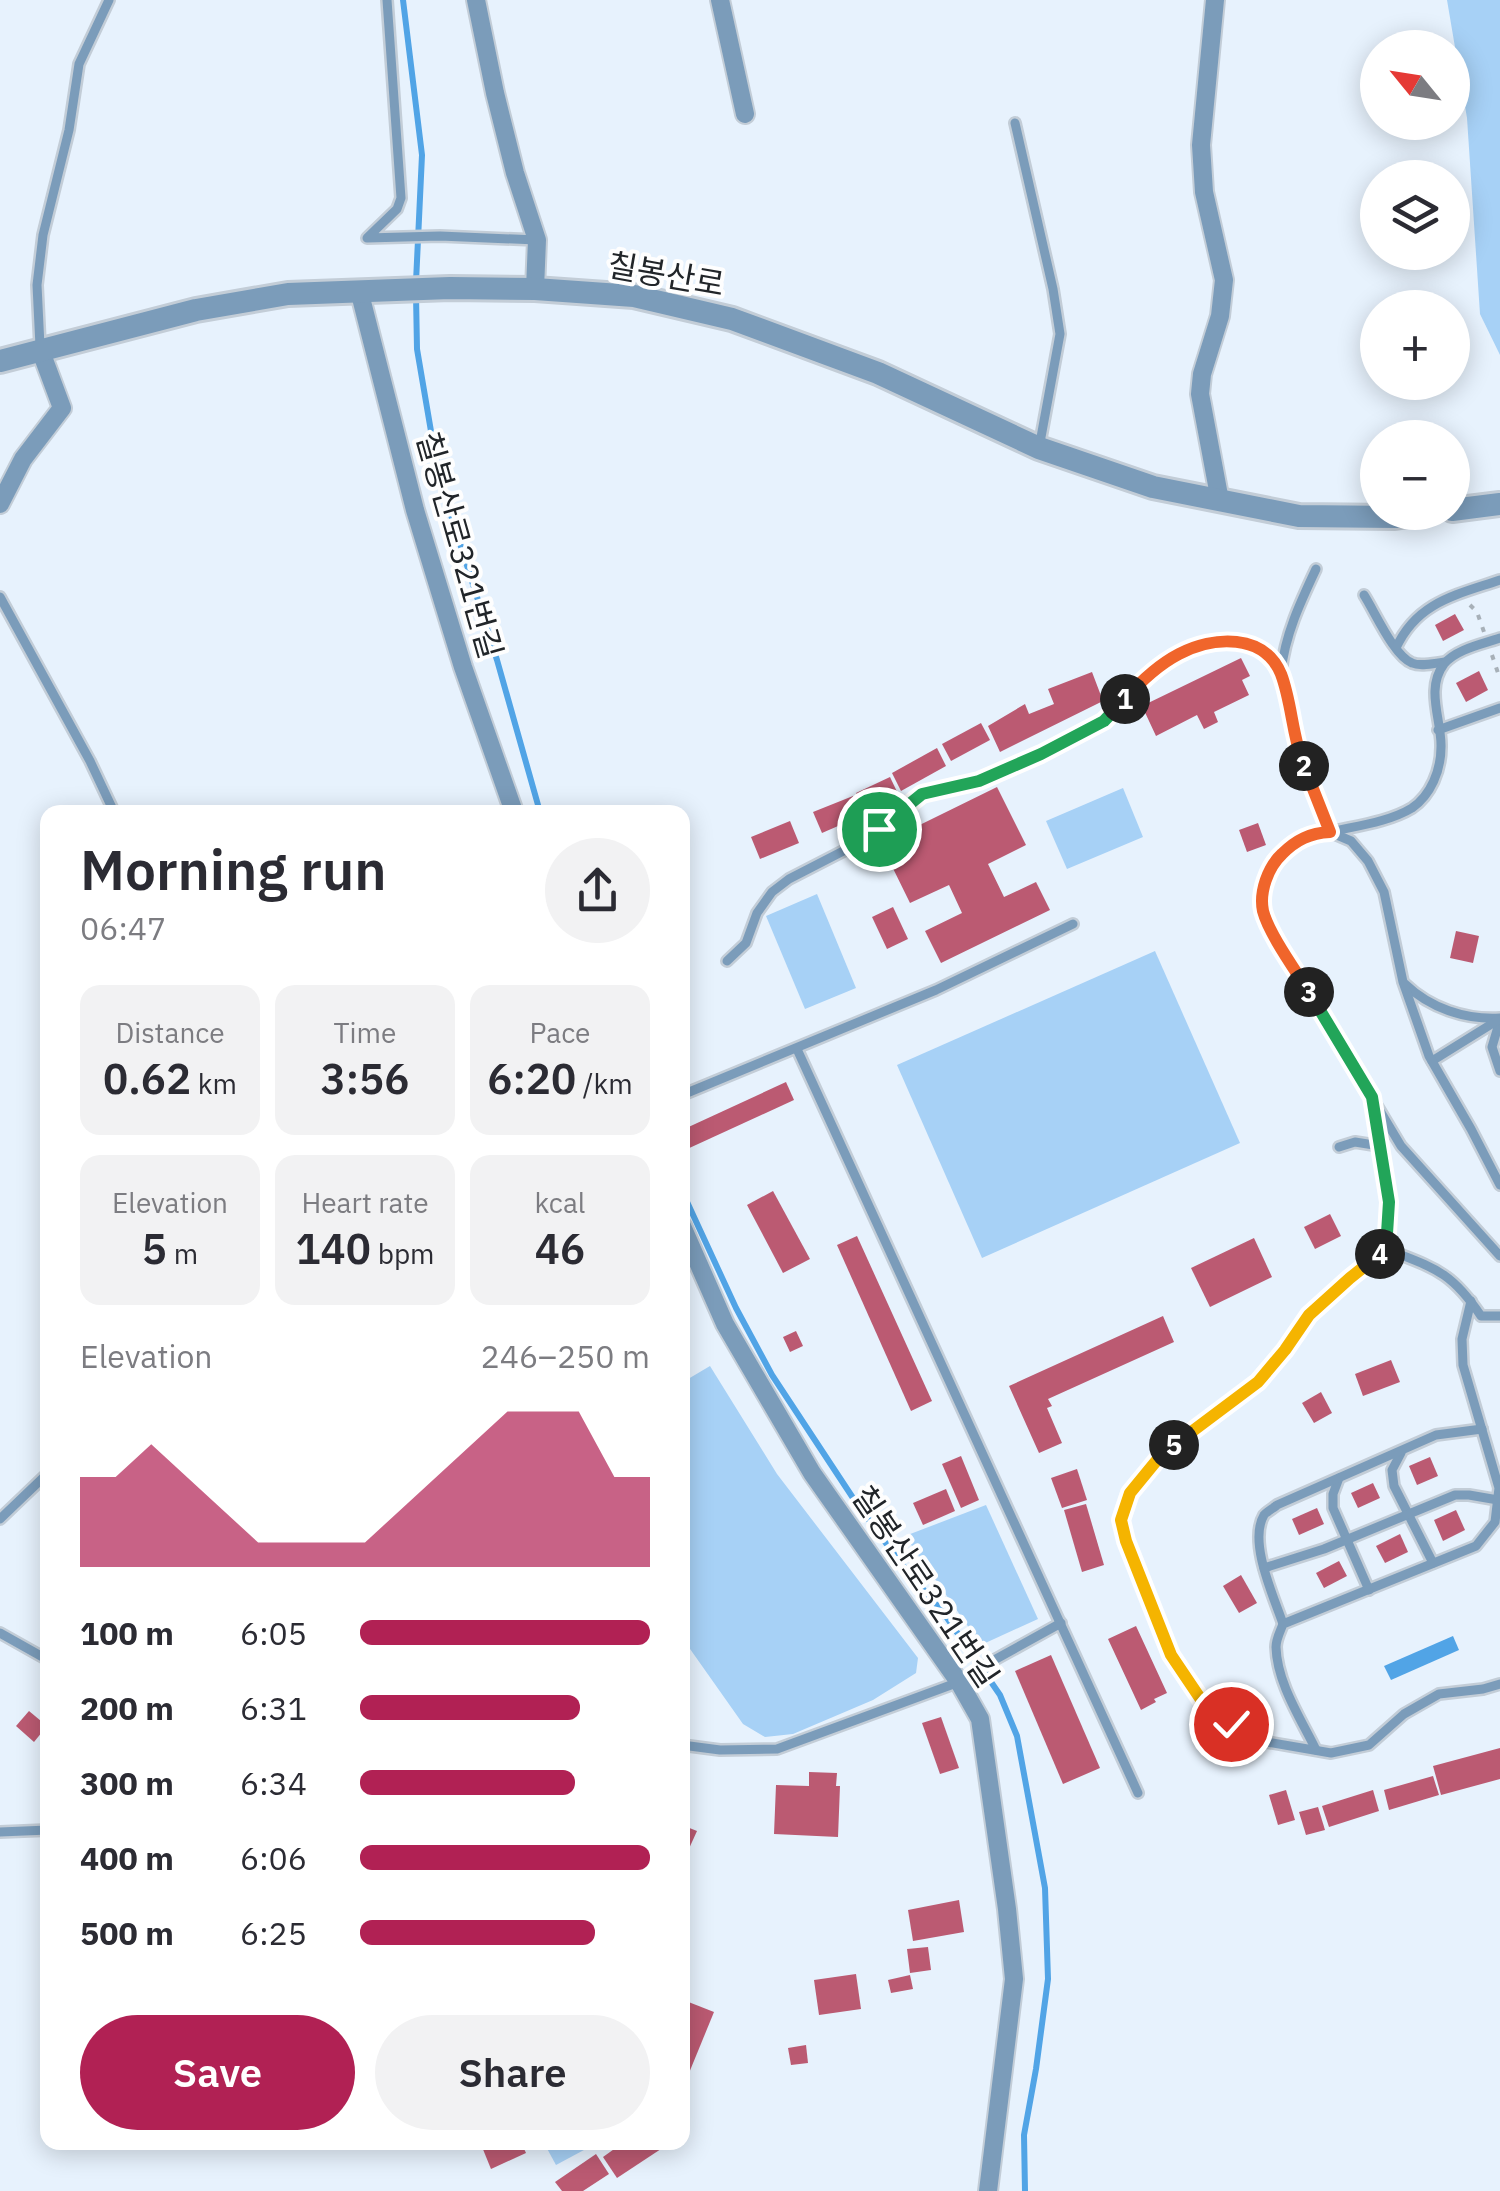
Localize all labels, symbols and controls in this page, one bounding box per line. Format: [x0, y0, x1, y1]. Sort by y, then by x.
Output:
north arrow [1360, 30, 1470, 140]
map controls [1360, 30, 1470, 530]
button: layers [1360, 160, 1470, 270]
street label: 칠봉산로 [604, 243, 728, 305]
button: + [1360, 290, 1470, 400]
button: − [1360, 420, 1470, 530]
street label: 칠봉산로321번길 [408, 427, 512, 663]
pin: 1 [1100, 674, 1150, 724]
text: 1 [1117, 680, 1133, 717]
pin: 2 [1279, 741, 1329, 791]
text: 2 [1296, 747, 1312, 784]
pin [837, 787, 922, 872]
icon: arrive [852, 802, 907, 857]
text: Morning run [80, 834, 387, 905]
button: share [545, 838, 650, 943]
text: 06:47 [80, 907, 166, 949]
pin: 3 [1284, 967, 1334, 1017]
text: 3 [1301, 973, 1317, 1010]
text: Distance [115, 1014, 225, 1051]
text: Time [334, 1014, 396, 1051]
text: Pace [530, 1014, 590, 1051]
text: 0.62 [103, 1051, 191, 1106]
text: 3:56 [321, 1051, 410, 1106]
text: 6:20 [487, 1051, 576, 1106]
text: km [191, 1065, 237, 1102]
text: /km [576, 1065, 633, 1102]
text: Elevation [112, 1184, 228, 1221]
text: Heart rate [301, 1184, 429, 1221]
text: kcal [535, 1184, 585, 1221]
text: 5 [142, 1221, 167, 1276]
text: 140 [295, 1221, 371, 1276]
text: 46 [535, 1221, 585, 1276]
pin: 4 [1355, 1229, 1405, 1279]
text: m [167, 1235, 198, 1272]
text: bpm [371, 1235, 435, 1272]
text: 4 [1372, 1235, 1388, 1272]
text: Elevation [80, 1335, 213, 1377]
text: 246–250 m [480, 1335, 650, 1377]
pin: 5 [1149, 1420, 1199, 1470]
text: 5 [1166, 1426, 1182, 1463]
street label: 칠봉산로321번길 [843, 1477, 1009, 1695]
text: 100 m [80, 1612, 174, 1654]
text: 6:05 [240, 1612, 307, 1654]
pin [1189, 1682, 1274, 1767]
text: 200 m [80, 1687, 174, 1729]
text: 6:31 [240, 1687, 307, 1729]
icon: check [1204, 1697, 1259, 1752]
text: 300 m [80, 1762, 174, 1804]
text: 6:34 [240, 1762, 307, 1804]
text: 400 m [80, 1837, 174, 1879]
text: 6:06 [240, 1837, 307, 1879]
text: 500 m [80, 1912, 174, 1954]
text: 6:25 [240, 1912, 307, 1954]
button: Save [80, 2015, 355, 2130]
button: Share [375, 2015, 650, 2130]

